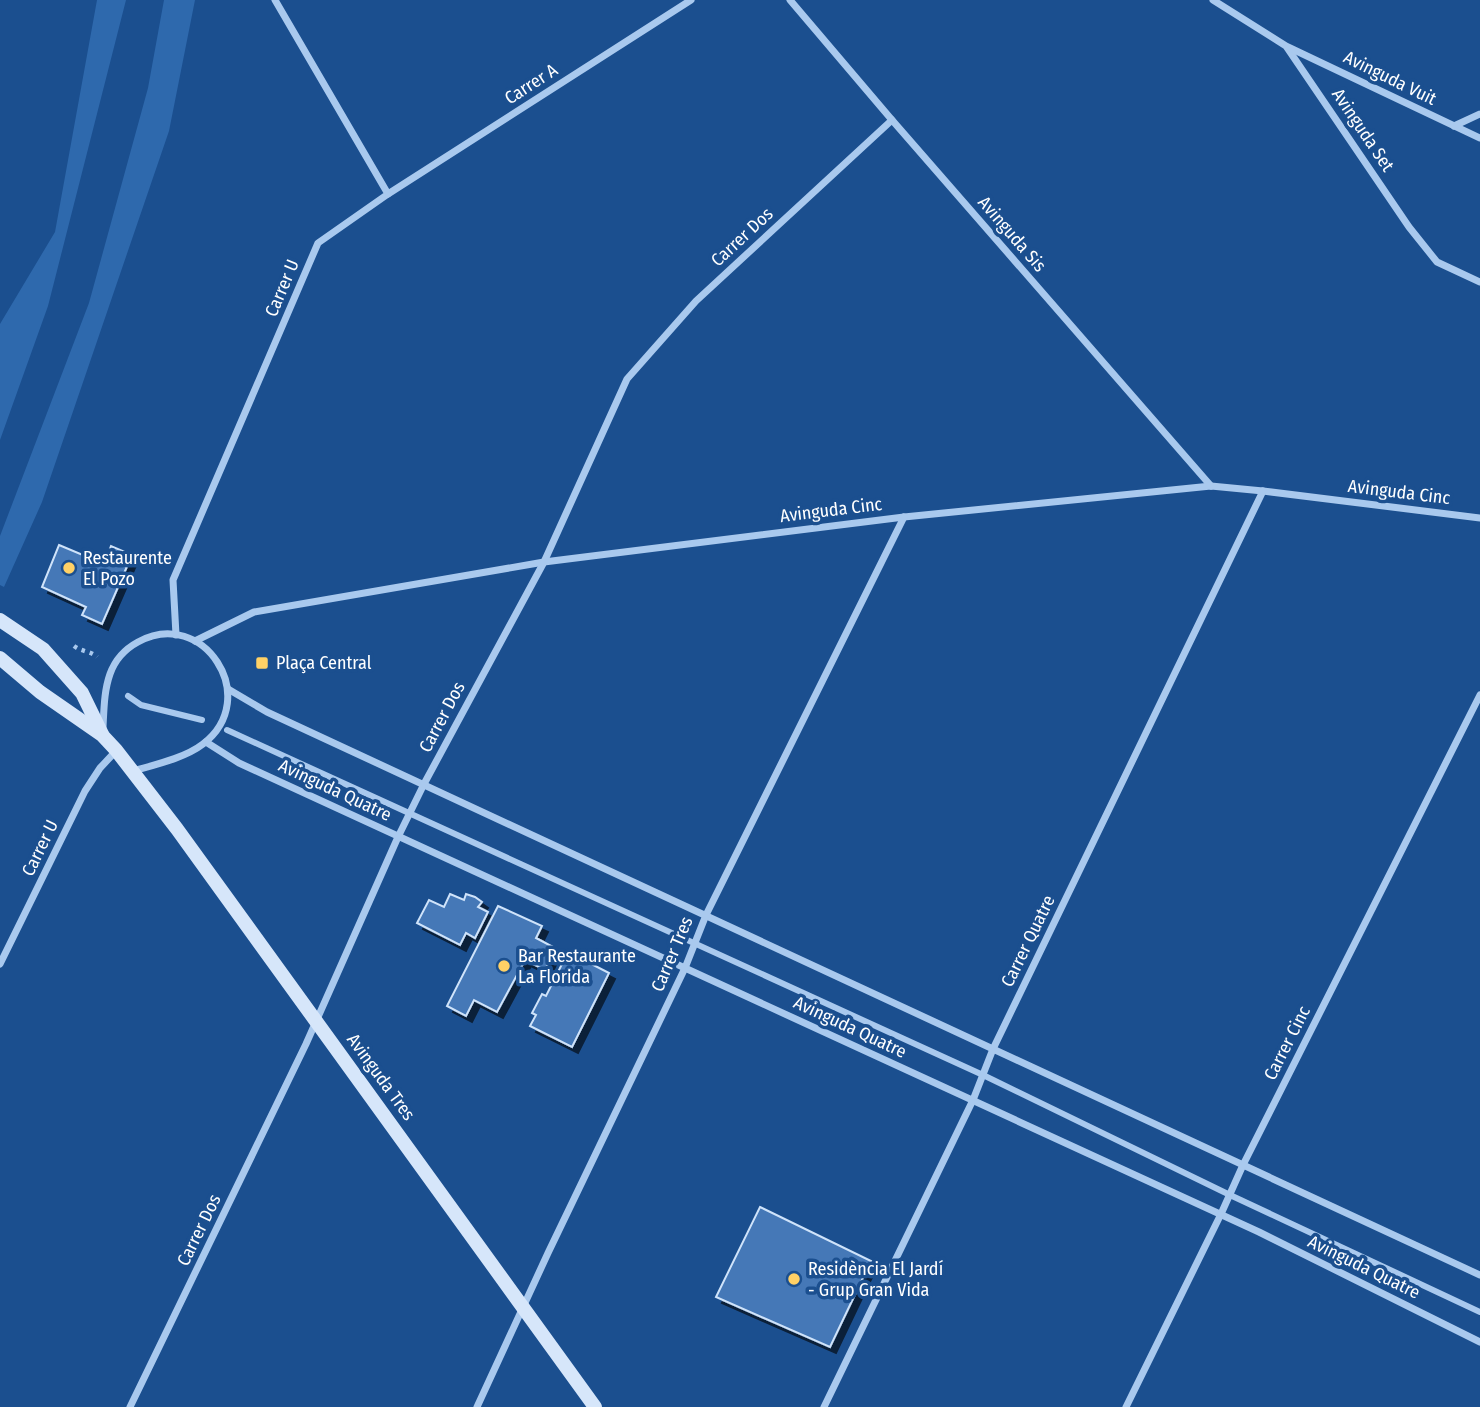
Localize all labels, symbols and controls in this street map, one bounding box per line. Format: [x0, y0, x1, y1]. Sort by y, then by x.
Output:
street label: Avinguda Vuit [1340, 46, 1440, 110]
street label: Carrer A [500, 58, 562, 109]
street label: Avinguda Set [1327, 84, 1399, 176]
street label: Avinguda Sis [973, 192, 1051, 277]
street label: Carrer Dos [706, 203, 778, 271]
street label: Carrer U [260, 256, 304, 320]
street label: Avinguda Cinc [1347, 475, 1452, 509]
street label: Avinguda Cinc [779, 493, 884, 527]
place label: Restaurente El Pozo [83, 547, 172, 590]
marker: Restaurente El Pozo [61, 560, 77, 576]
place label: Plaça Central [276, 652, 372, 674]
marker: Plaça Central [254, 655, 270, 671]
street label: Carrer Dos [414, 678, 470, 756]
street label: Avinguda Quatre [275, 754, 395, 826]
street label: Carrer U [17, 816, 63, 880]
street label: Carrer Quatre [996, 891, 1060, 990]
street label: Carrer Tres [646, 913, 698, 995]
place label: Bar Restaurante La Florida [518, 945, 636, 988]
marker: Bar Restaurante La Florida [496, 958, 512, 974]
street label: Avinguda Quatre [790, 991, 910, 1063]
street label: Carrer Cinc [1259, 1002, 1315, 1084]
street label: Avinguda Tres [342, 1029, 420, 1125]
street label: Carrer Dos [172, 1190, 226, 1269]
street label: Avinguda Quatre [1304, 1230, 1424, 1304]
place label: Residència El Jardí - Grup Gran Vida [808, 1258, 944, 1301]
marker: Residència El Jardí - Grup Gran Vida [786, 1271, 802, 1287]

